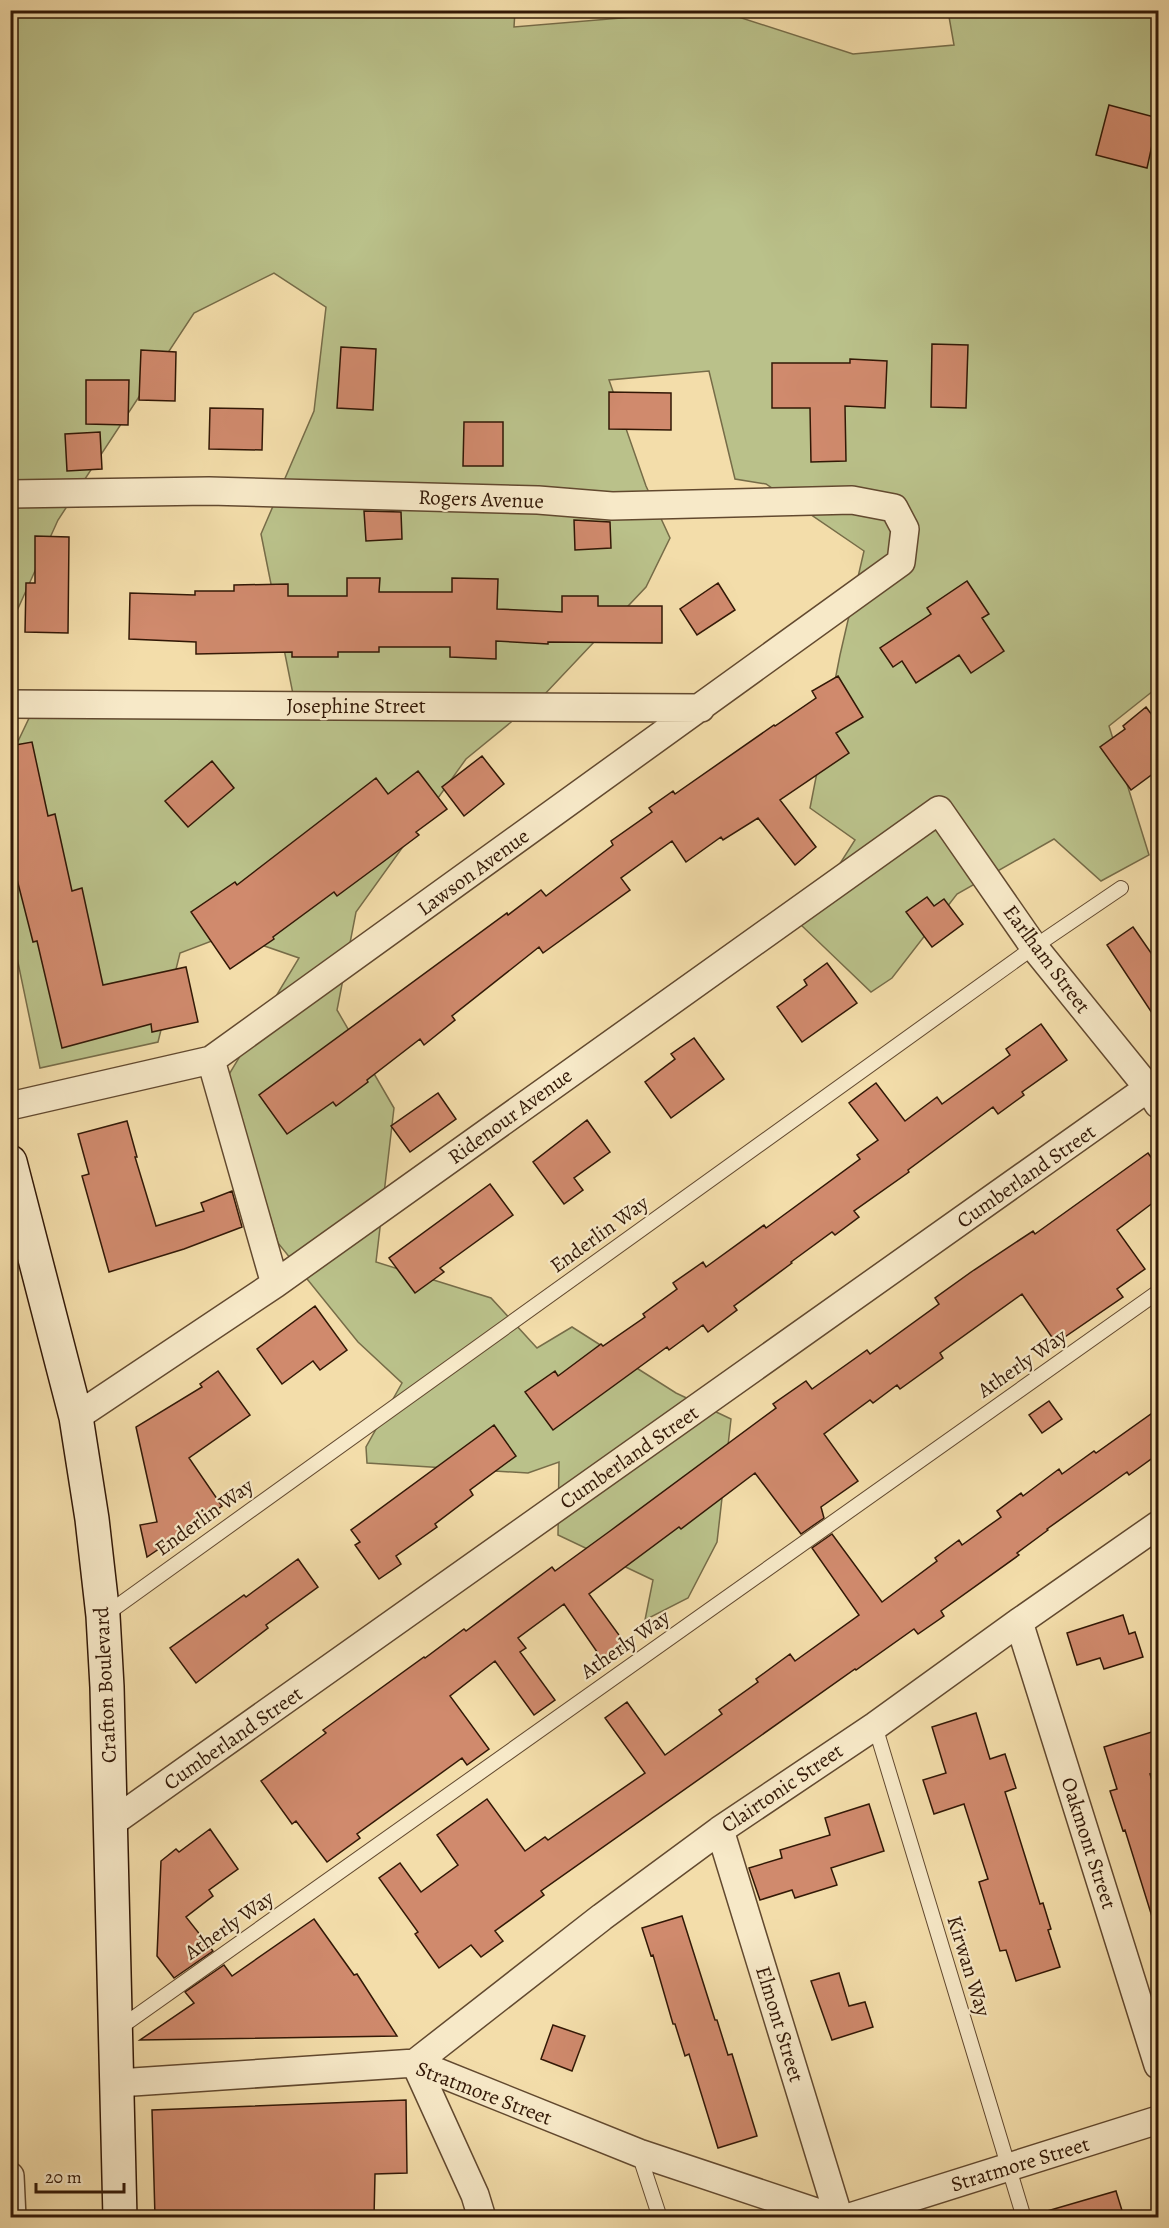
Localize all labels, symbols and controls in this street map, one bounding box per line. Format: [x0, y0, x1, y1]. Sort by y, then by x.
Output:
street label: Rogers Avenue [418, 483, 544, 515]
street label: Josephine Street [286, 692, 426, 720]
street label: Lawson Avenue [411, 822, 535, 922]
street label: Earlham Street [997, 899, 1097, 1019]
street label: Ridenour Avenue [442, 1061, 578, 1171]
street label: Cumberland Street [951, 1118, 1101, 1234]
street label: Enderlin Way [544, 1188, 654, 1279]
street label: Atherly Way [971, 1322, 1073, 1405]
street label: Cumberland Street [554, 1399, 704, 1515]
street label: Enderlin Way [149, 1471, 259, 1562]
street label: Atherly Way [574, 1603, 676, 1686]
street label: Crafton Boulevard [87, 1605, 123, 1764]
street label: Cumberland Street [158, 1680, 308, 1796]
street label: Clairtonic Street [715, 1737, 849, 1839]
street label: Oakmont Street [1055, 1774, 1123, 1913]
street label: Atherly Way [178, 1884, 280, 1967]
street label: Kirwan Way [940, 1912, 998, 2020]
street label: Elmont Street [749, 1963, 811, 2085]
street label: Stratmore Street [412, 2054, 556, 2132]
street label: Stratmore Street [947, 2130, 1093, 2198]
scale bar [36, 2156, 124, 2194]
text: 20 m [45, 2165, 82, 2189]

